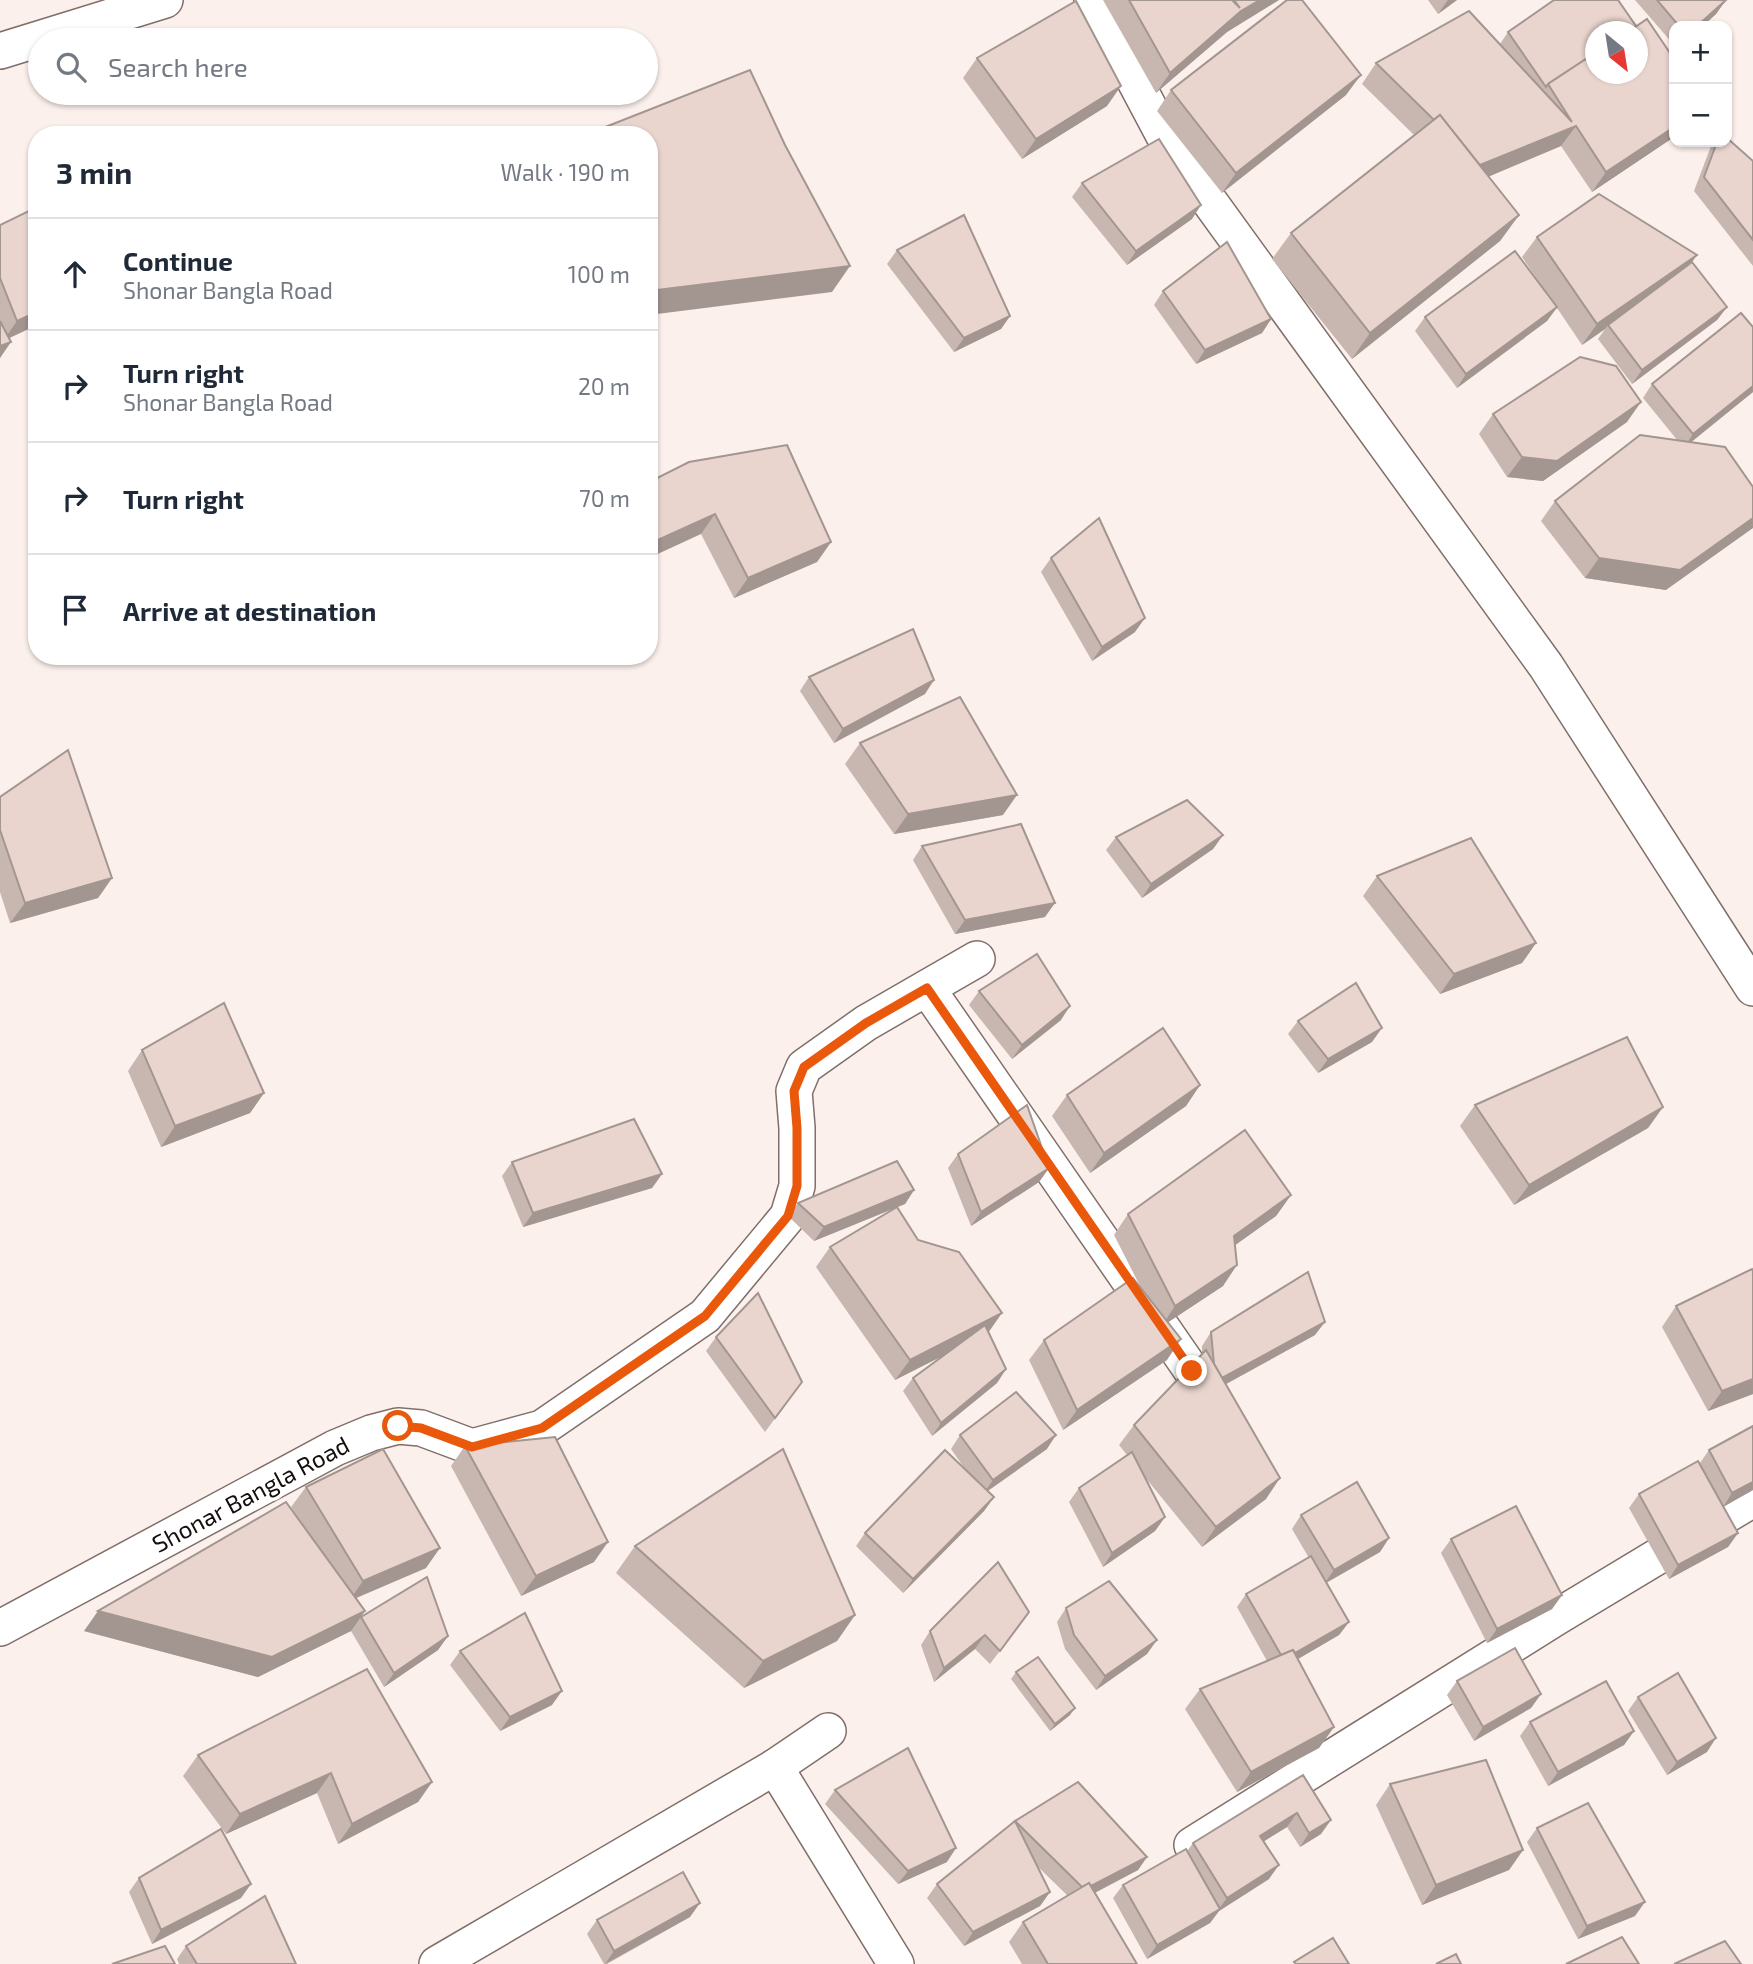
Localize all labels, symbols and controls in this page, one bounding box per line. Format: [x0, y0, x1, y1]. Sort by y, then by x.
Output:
north arrow [1585, 21, 1648, 84]
map controls [1669, 21, 1732, 147]
button: + [1669, 21, 1732, 84]
search box [28, 28, 658, 105]
icon: search [52, 48, 90, 86]
text: Search here [108, 51, 248, 82]
button: − [1669, 84, 1732, 147]
text: 3 min [56, 154, 132, 190]
text: Walk · 190 m [500, 158, 630, 186]
text: Continue [123, 245, 233, 276]
icon: ahead [56, 255, 94, 293]
text: 100 m [568, 260, 630, 288]
text: Shonar Bangla Road [123, 276, 333, 304]
text: Turn right [123, 357, 244, 388]
icon: right [56, 367, 94, 405]
text: 20 m [578, 372, 630, 400]
text: Shonar Bangla Road [123, 388, 333, 416]
icon: right [56, 479, 94, 517]
text: Turn right [123, 483, 244, 514]
text: 70 m [579, 484, 630, 512]
icon: arrive [56, 591, 94, 629]
text: Arrive at destination [123, 595, 376, 626]
route end [1176, 1355, 1207, 1386]
route start [382, 1410, 413, 1441]
street label: Shonar Bangla Road [147, 1429, 354, 1558]

